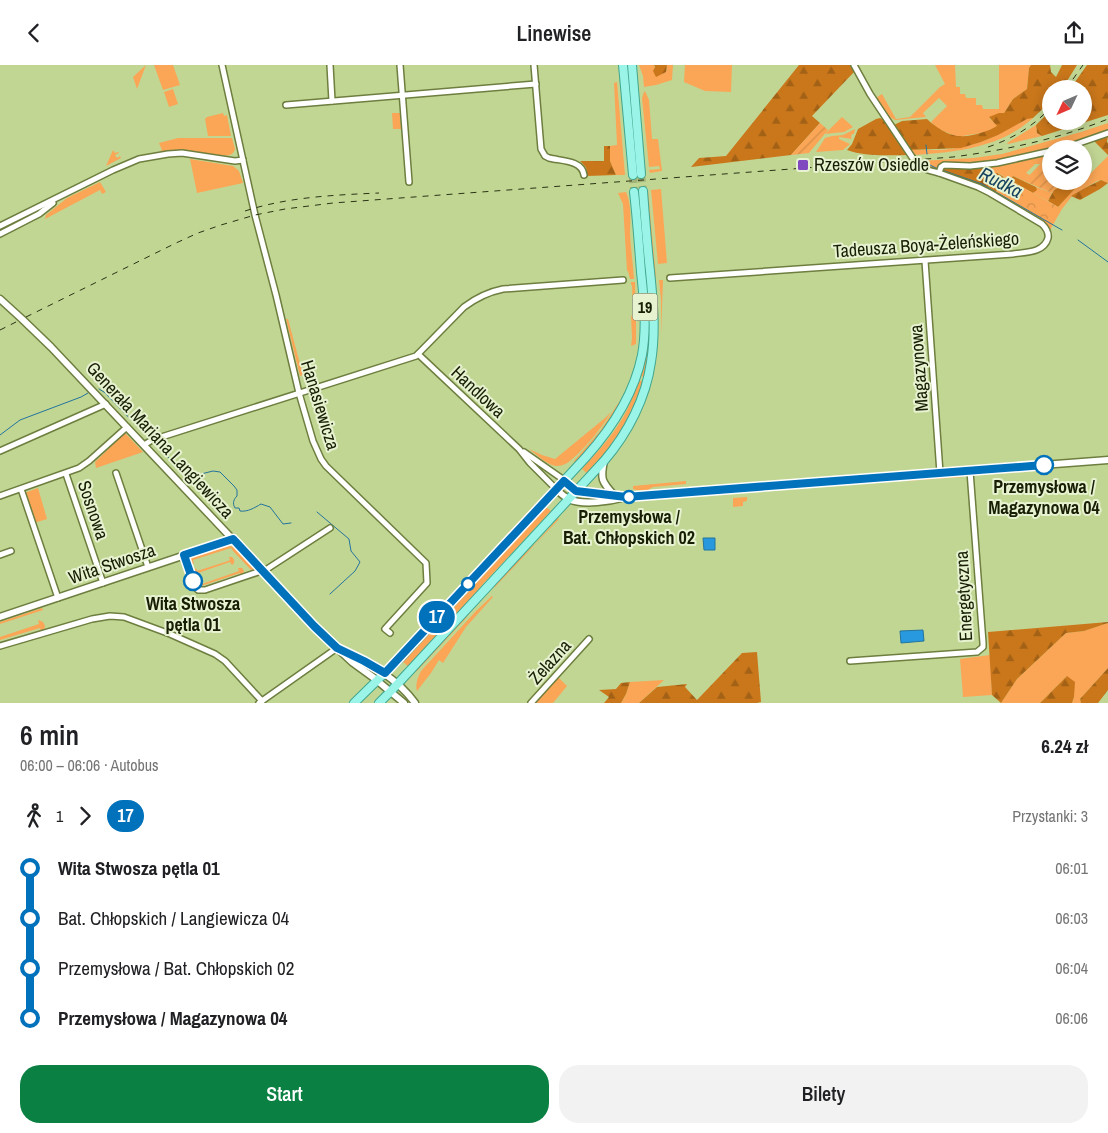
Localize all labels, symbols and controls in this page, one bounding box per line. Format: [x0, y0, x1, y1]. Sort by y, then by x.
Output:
text: Linewise [517, 18, 591, 48]
icon: back [20, 19, 48, 47]
icon: share [1060, 19, 1088, 47]
north arrow [1042, 80, 1092, 130]
map controls [1042, 80, 1092, 190]
button: layers [1042, 140, 1092, 190]
place label: Rzeszów Osiedle [814, 152, 929, 177]
marker: Rzeszów Osiedle [796, 158, 810, 172]
water label: Rudka [975, 160, 1027, 204]
street label: Tadeusza Boya-Żeleńskiego [832, 226, 1020, 263]
road number: 19 [632, 293, 658, 321]
street label: Magazynowa [903, 324, 934, 412]
street label: Generała Mariana Langiewicza [81, 356, 240, 523]
street label: Hanasiewicza [295, 357, 346, 453]
street label: Handlowa [446, 360, 511, 423]
marker: Przemysłowa / Magazynowa 04 [1034, 455, 1054, 475]
place label: Przemysłowa / Magazynowa 04 [988, 474, 1101, 520]
street label: Sosnowa [72, 477, 115, 543]
marker: Przemysłowa / Bat. Chłopskich 02 [622, 490, 636, 504]
place label: Przemysłowa / Bat. Chłopskich 02 [563, 504, 695, 550]
street label: Wita Stwosza [65, 537, 159, 590]
street label: Energetyczna [949, 550, 978, 642]
marker: Wita Stwosza pętla 01 [183, 571, 203, 591]
unlabelled marker [461, 577, 475, 591]
place label: Wita Stwosza pętla 01 [146, 591, 241, 637]
line badge: 17 [414, 601, 460, 633]
text: 17 [429, 604, 445, 629]
street label: Żelazna [523, 634, 576, 690]
text: 6 min [20, 716, 79, 754]
text: 6.24 zł [1041, 733, 1088, 759]
text: 06:00 – 06:06 · Autobus [20, 754, 159, 776]
icon: walk [20, 802, 48, 830]
icon: forward [71, 802, 99, 830]
text: 17 [117, 803, 134, 828]
text: 1 [56, 805, 63, 827]
text: Przystanki: 3 [1012, 805, 1088, 827]
text: Wita Stwosza pętla 01 [58, 855, 220, 881]
text: 06:01 [1055, 857, 1088, 879]
text: Bat. Chłopskich / Langiewicza 04 [58, 905, 289, 931]
text: 06:03 [1055, 907, 1088, 929]
text: Przemysłowa / Bat. Chłopskich 02 [58, 955, 294, 981]
text: 06:04 [1055, 957, 1088, 979]
text: Przemysłowa / Magazynowa 04 [58, 1005, 287, 1031]
text: 06:06 [1055, 1007, 1088, 1029]
button: Start [20, 1065, 549, 1123]
button: Bilety [559, 1065, 1088, 1123]

